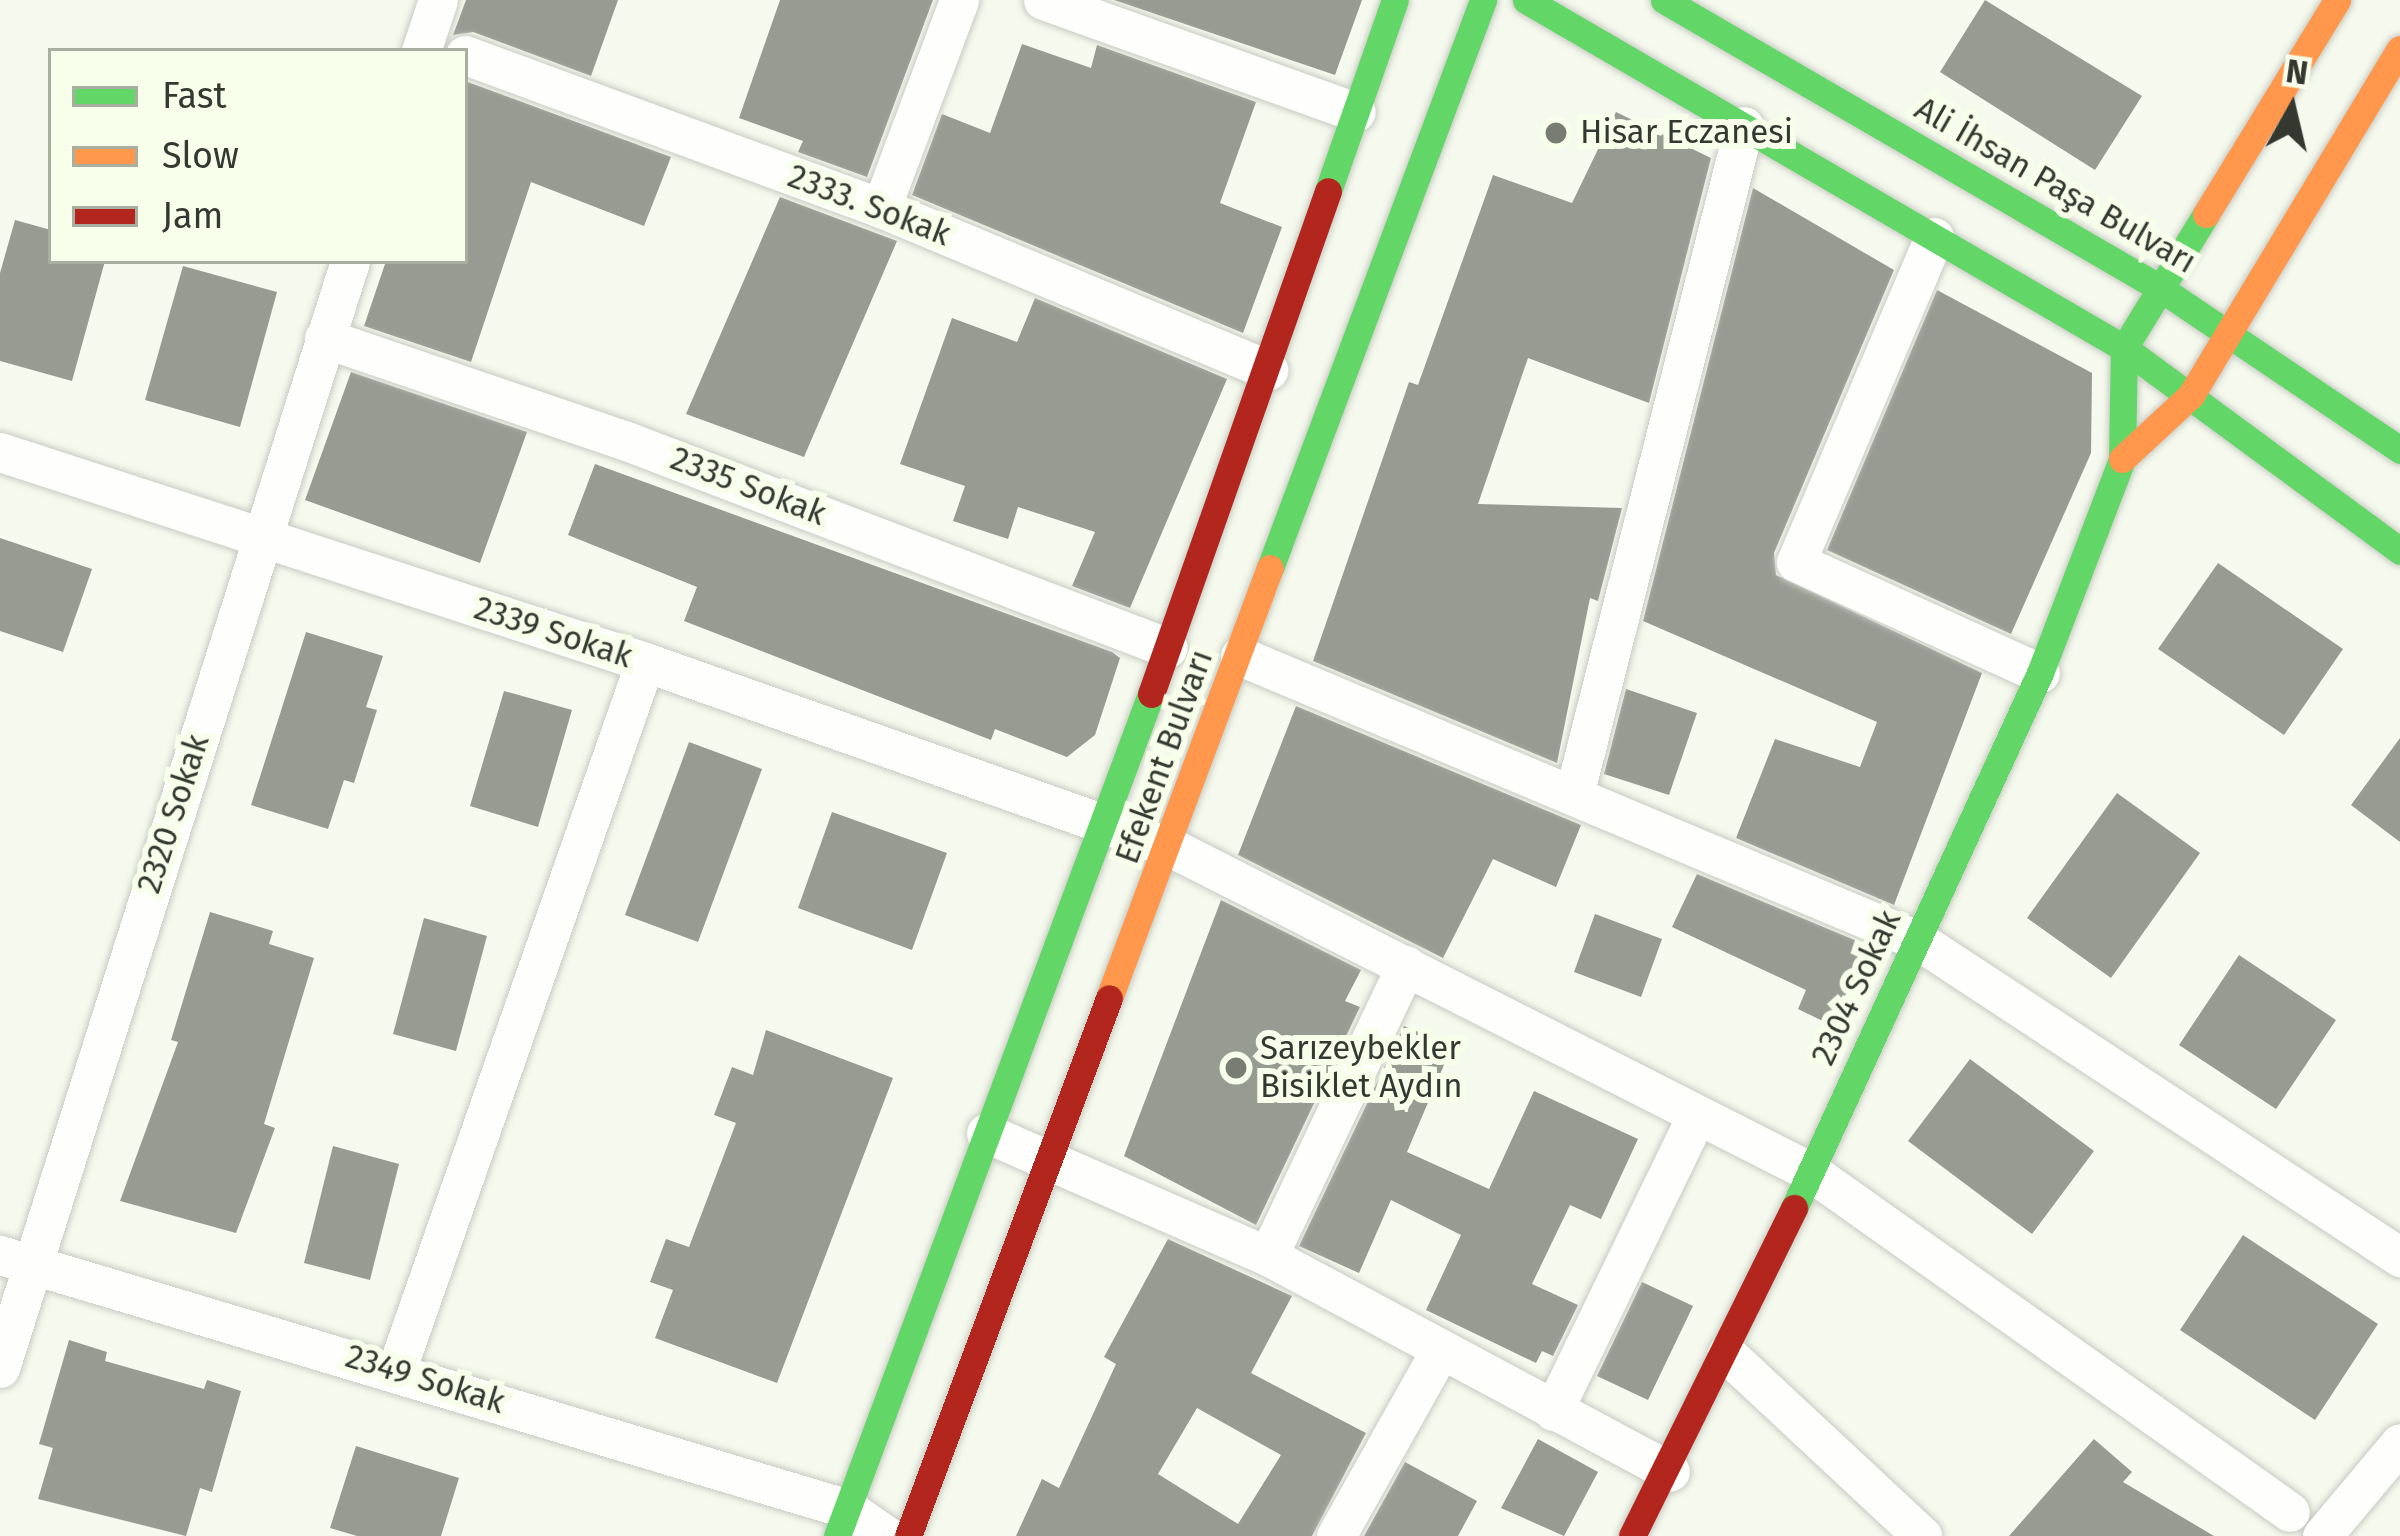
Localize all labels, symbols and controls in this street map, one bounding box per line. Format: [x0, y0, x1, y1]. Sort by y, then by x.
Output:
legend [48, 48, 468, 264]
north arrow [2232, 48, 2352, 168]
text: N [2283, 51, 2311, 94]
text: Fast [162, 74, 227, 118]
street label: Ali İhsan Paşa Bulvarı [1907, 89, 2203, 283]
place label: Hisar Eczanesi [1580, 113, 1793, 153]
marker: Hisar Eczanesi [1543, 120, 1569, 146]
text: Slow [162, 134, 239, 178]
street label: 2333. Sokak [782, 157, 956, 255]
text: Jam [162, 194, 223, 238]
street label: 2335 Sokak [665, 439, 831, 535]
street label: 2339 Sokak [469, 589, 637, 677]
street label: Efekent Bulvarı [1108, 645, 1222, 869]
street label: 2320 Sokak [130, 730, 218, 898]
street label: 2304 Sokak [1804, 904, 1910, 1072]
place label: Sarızeybekler Bisiklet Aydın [1260, 1029, 1463, 1107]
marker: Sarızeybekler Bisiklet Aydın [1223, 1055, 1249, 1081]
street label: 2349 Sokak [341, 1337, 509, 1423]

